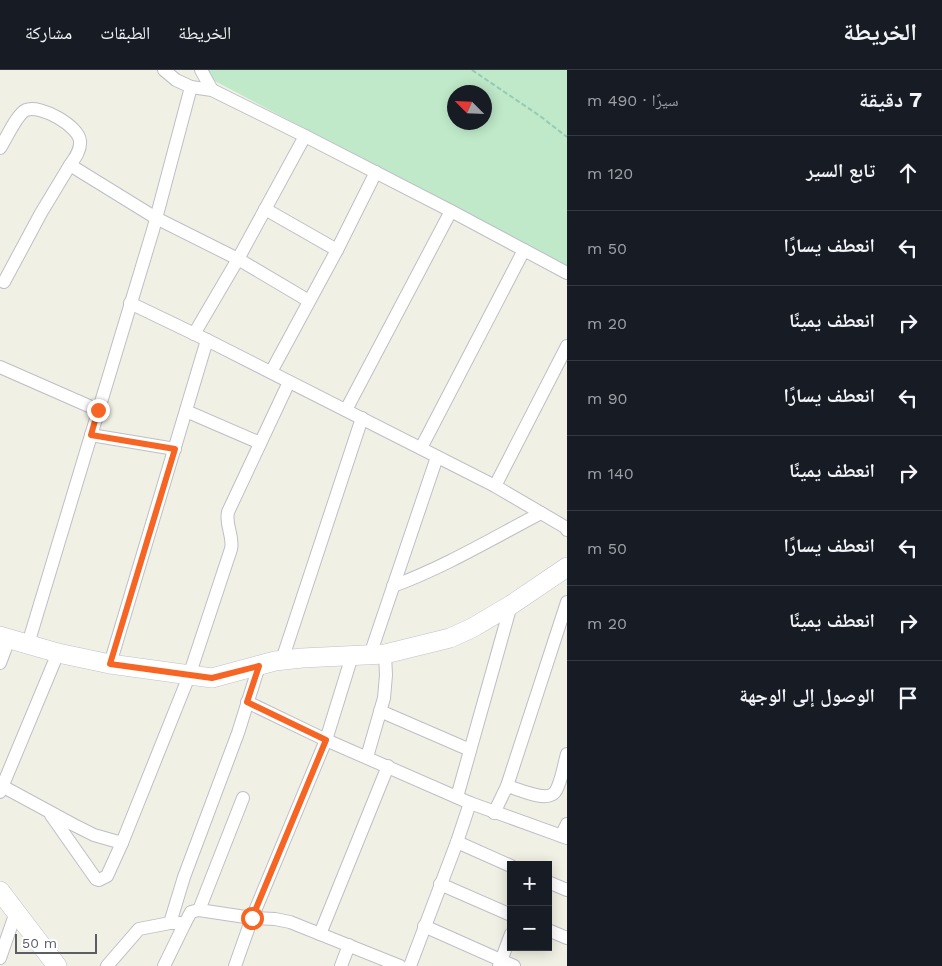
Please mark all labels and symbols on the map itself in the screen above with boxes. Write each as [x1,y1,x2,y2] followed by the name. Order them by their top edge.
[447,85,492,130] north arrow
[87,399,110,422] route end
[241,907,264,930] route start
[15,931,98,954] scale bar

